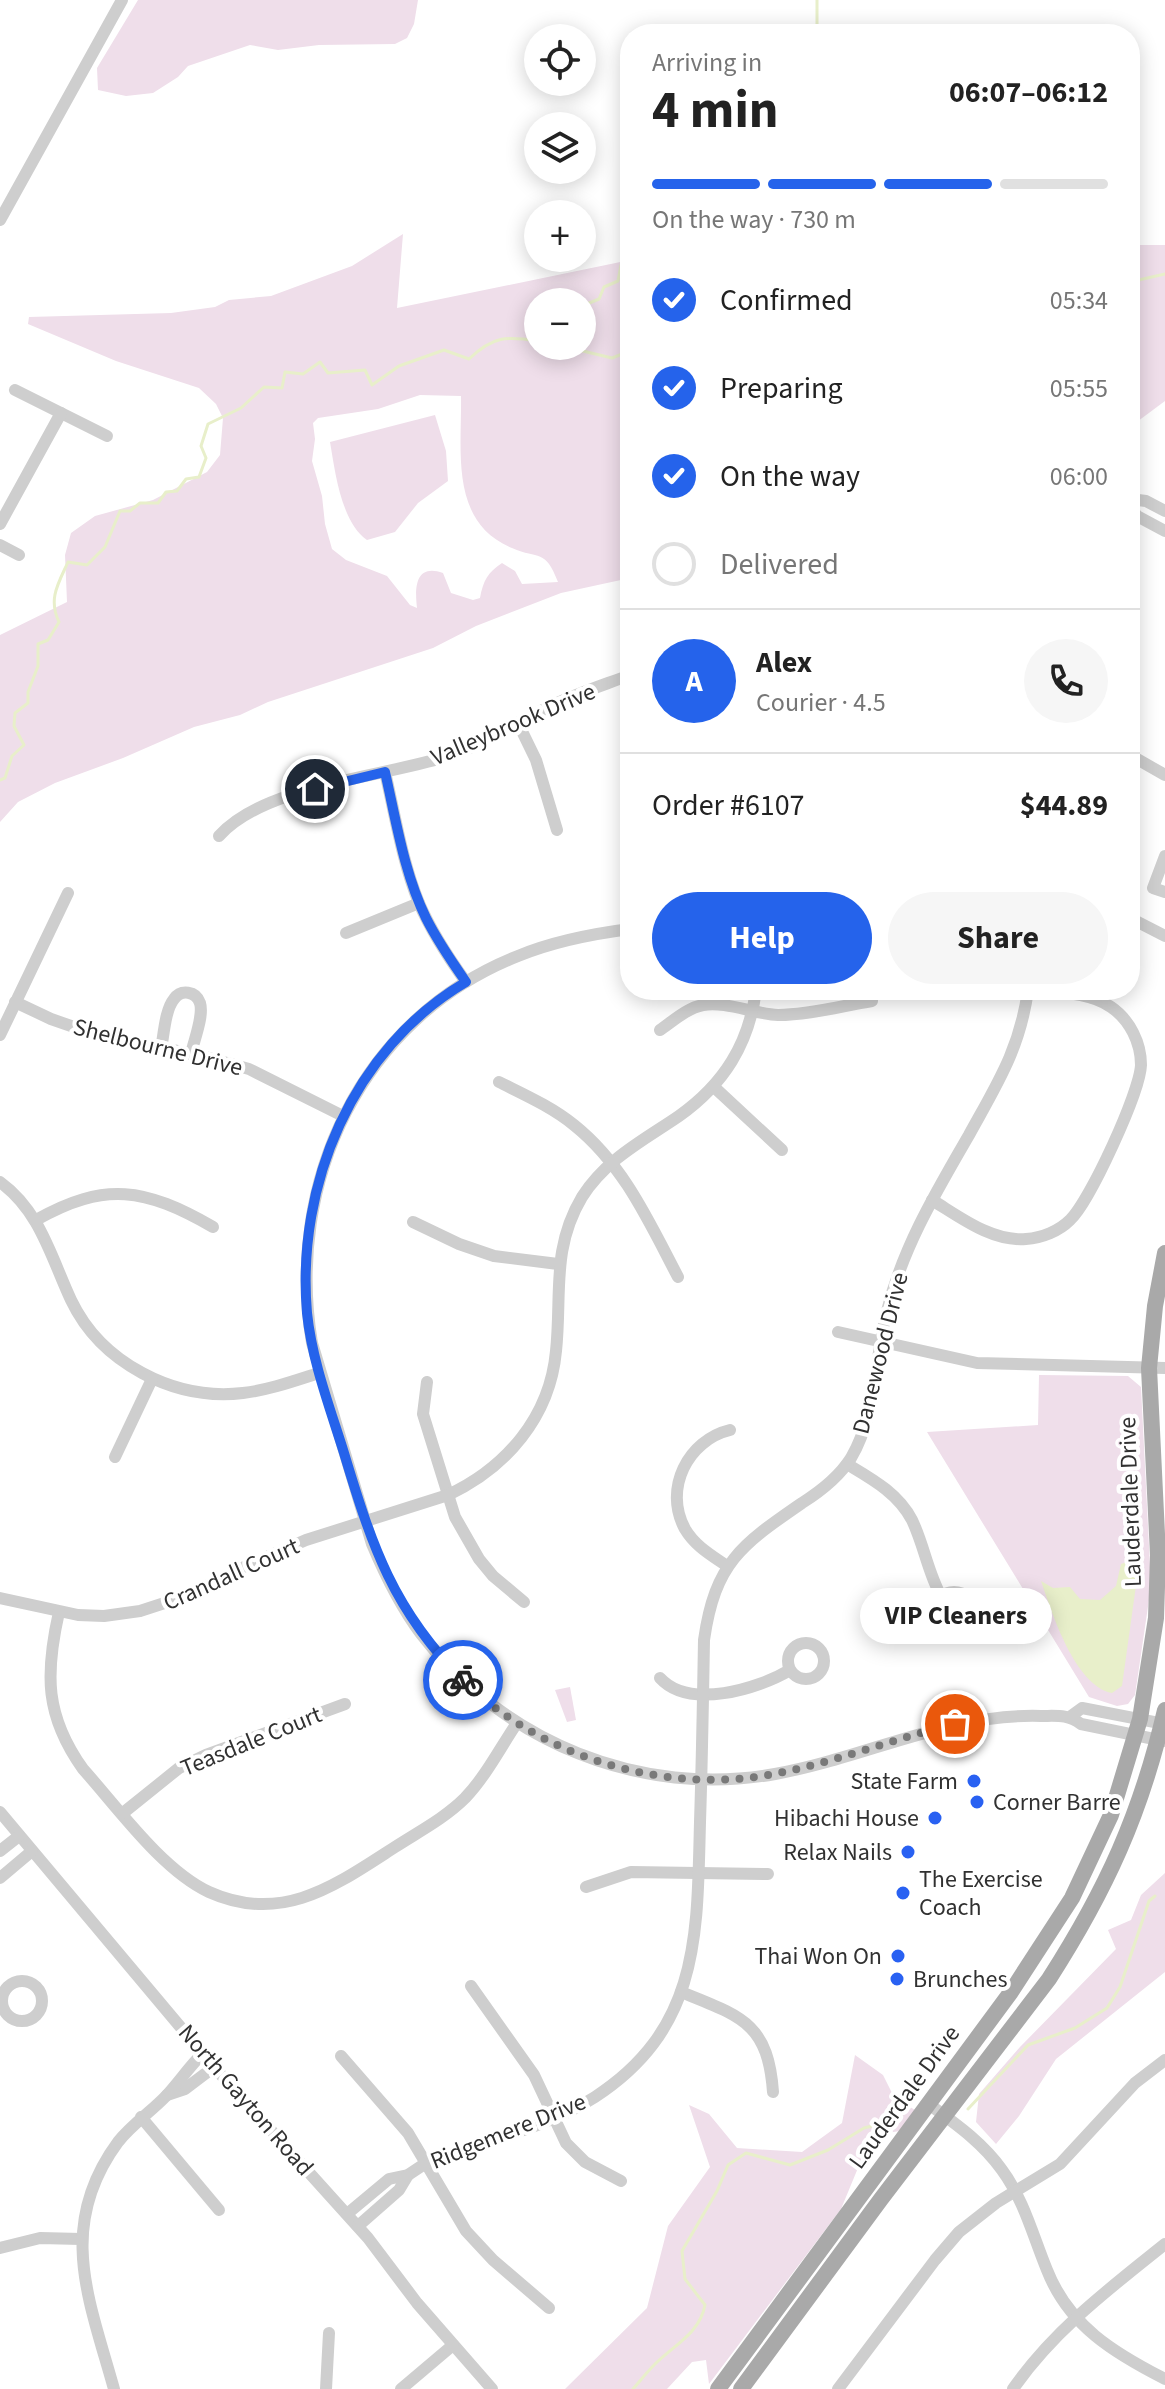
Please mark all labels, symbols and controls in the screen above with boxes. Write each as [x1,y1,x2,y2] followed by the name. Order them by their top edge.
[524,24,596,360] map controls
[524,24,596,96] button: locate
[652,44,762,81] text: Arriving in
[949,71,1108,114] text: 06:07–06:12
[652,74,779,148] text: 4 min
[524,112,596,184] button: layers
[524,200,596,272] button: +
[652,201,856,238] text: On the way · 730 m
[652,278,696,322] icon: check
[720,279,853,322] text: Confirmed
[1050,282,1108,319] text: 05:34
[524,288,596,360] button: −
[652,366,696,410] icon: check
[720,367,843,410] text: Preparing
[1050,370,1108,407] text: 05:55
[652,454,696,498] icon: check
[720,455,860,498] text: On the way
[1050,458,1108,495] text: 06:00
[720,543,839,586] text: Delivered
[1024,639,1108,723] button: phone
[756,641,812,684] text: Alex
[685,660,703,703] text: A
[426,674,601,775] street label: Valleybrook Drive
[756,684,886,721] text: Courier · 4.5
[281,755,349,823] pin
[293,767,337,811] icon: home
[652,784,805,827] text: Order #6107
[1020,784,1108,827] text: $44.89
[652,892,872,984] button: Help
[888,892,1108,984] button: Share
[70,1010,246,1085] street label: Shelbourne Drive
[844,1269,917,1438] street label: Danewood Drive
[1110,1416,1151,1588] street label: Lauderdale Drive
[158,1529,305,1620] street label: Crandall Court
[859,1588,1051,1644] callout: VIP Cleaners
[885,1597,1027,1634] text: VIP Cleaners
[423,1640,503,1720] courier
[441,1658,485,1702] icon: bike
[921,1690,989,1758] pin
[175,1697,327,1786] street label: Teasdale Court
[933,1702,977,1746] icon: bag
[851,1764,958,1799] place label: State Farm
[965,1772,983,1790] marker: State Farm
[993,1785,1121,1820] place label: Corner Barre
[968,1793,986,1811] marker: Corner Barre
[774,1801,919,1836] place label: Hibachi House
[926,1809,944,1827] marker: Hibachi House
[783,1835,892,1870] place label: Relax Nails
[899,1843,917,1861] marker: Relax Nails
[919,1862,1043,1925] place label: The Exercise Coach
[894,1884,912,1902] marker: The Exercise Coach
[754,1939,882,1974] place label: Thai Won On
[889,1947,907,1965] marker: Thai Won On
[913,1962,1008,1997] place label: Brunches
[888,1970,906,1988] marker: Brunches
[170,2017,322,2184] street label: North Gayton Road
[840,2018,969,2177] street label: Lauderdale Drive
[425,2084,591,2179] street label: Ridgemere Drive

